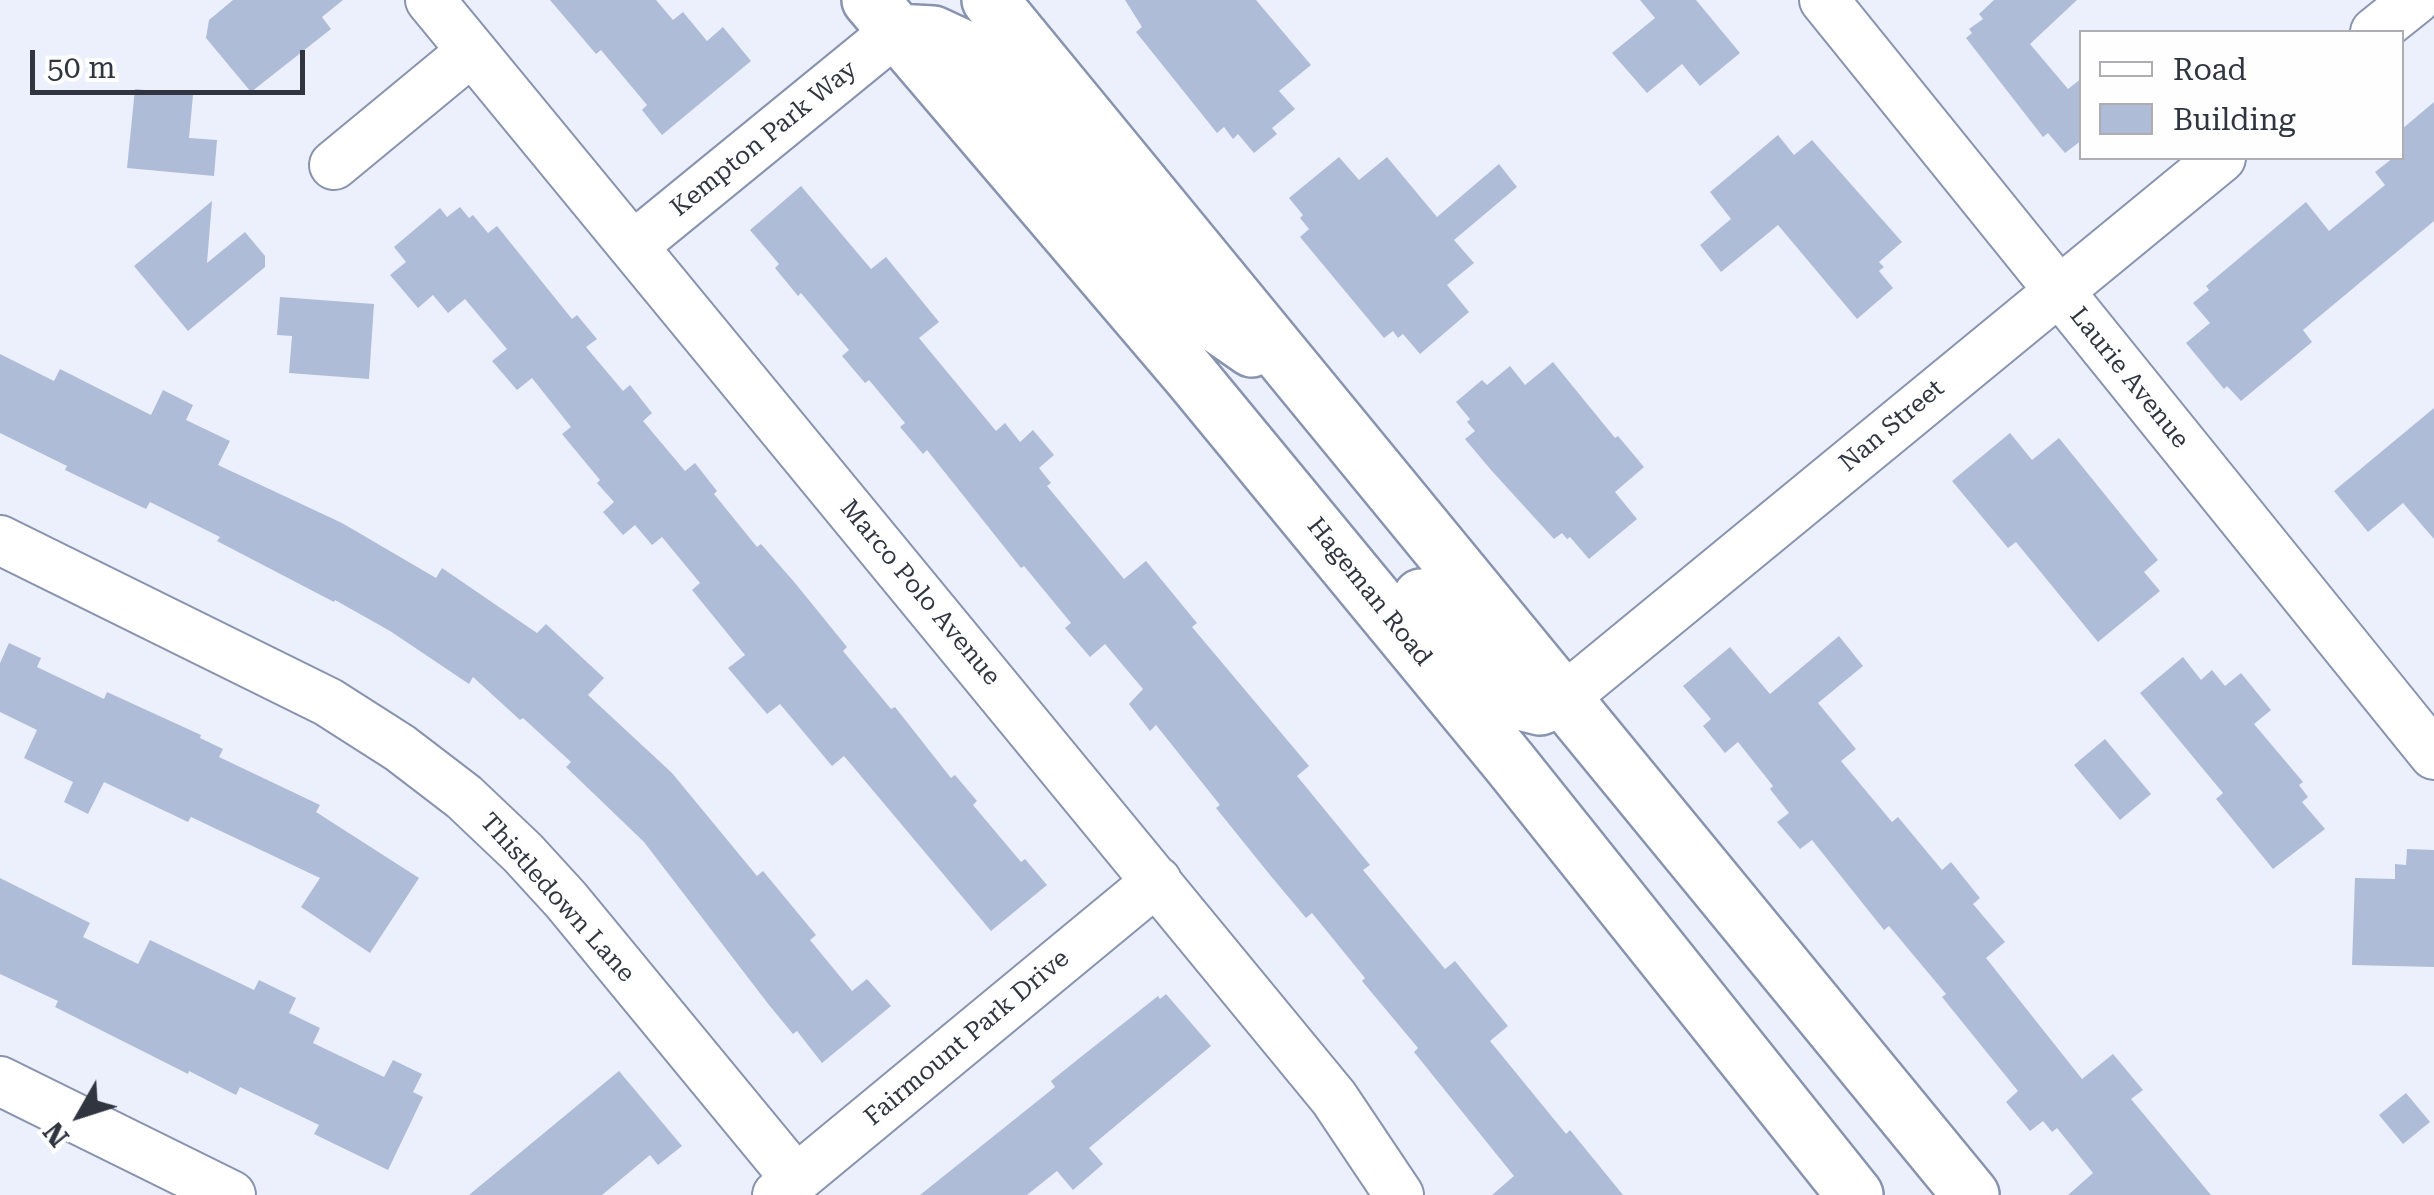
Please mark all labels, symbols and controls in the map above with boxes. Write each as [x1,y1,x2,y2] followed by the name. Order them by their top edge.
[35,30,310,92] scale bar
[2079,30,2404,160] legend
[47,50,116,85] text: 50 m
[2173,52,2247,87] text: Road
[665,55,863,223] street label: Kempton Park Way
[2173,102,2296,137] text: Building
[2063,301,2195,455] street label: Laurie Avenue
[1834,374,1950,478] street label: Nan Street
[834,494,1006,692] street label: Marco Polo Avenue
[1300,512,1438,672] street label: Hageman Road
[473,807,641,989] street label: Thistledown Lane
[859,944,1075,1132] street label: Fairmount Park Drive
[30,1065,130,1165] north arrow
[37,1115,76,1153] text: N

